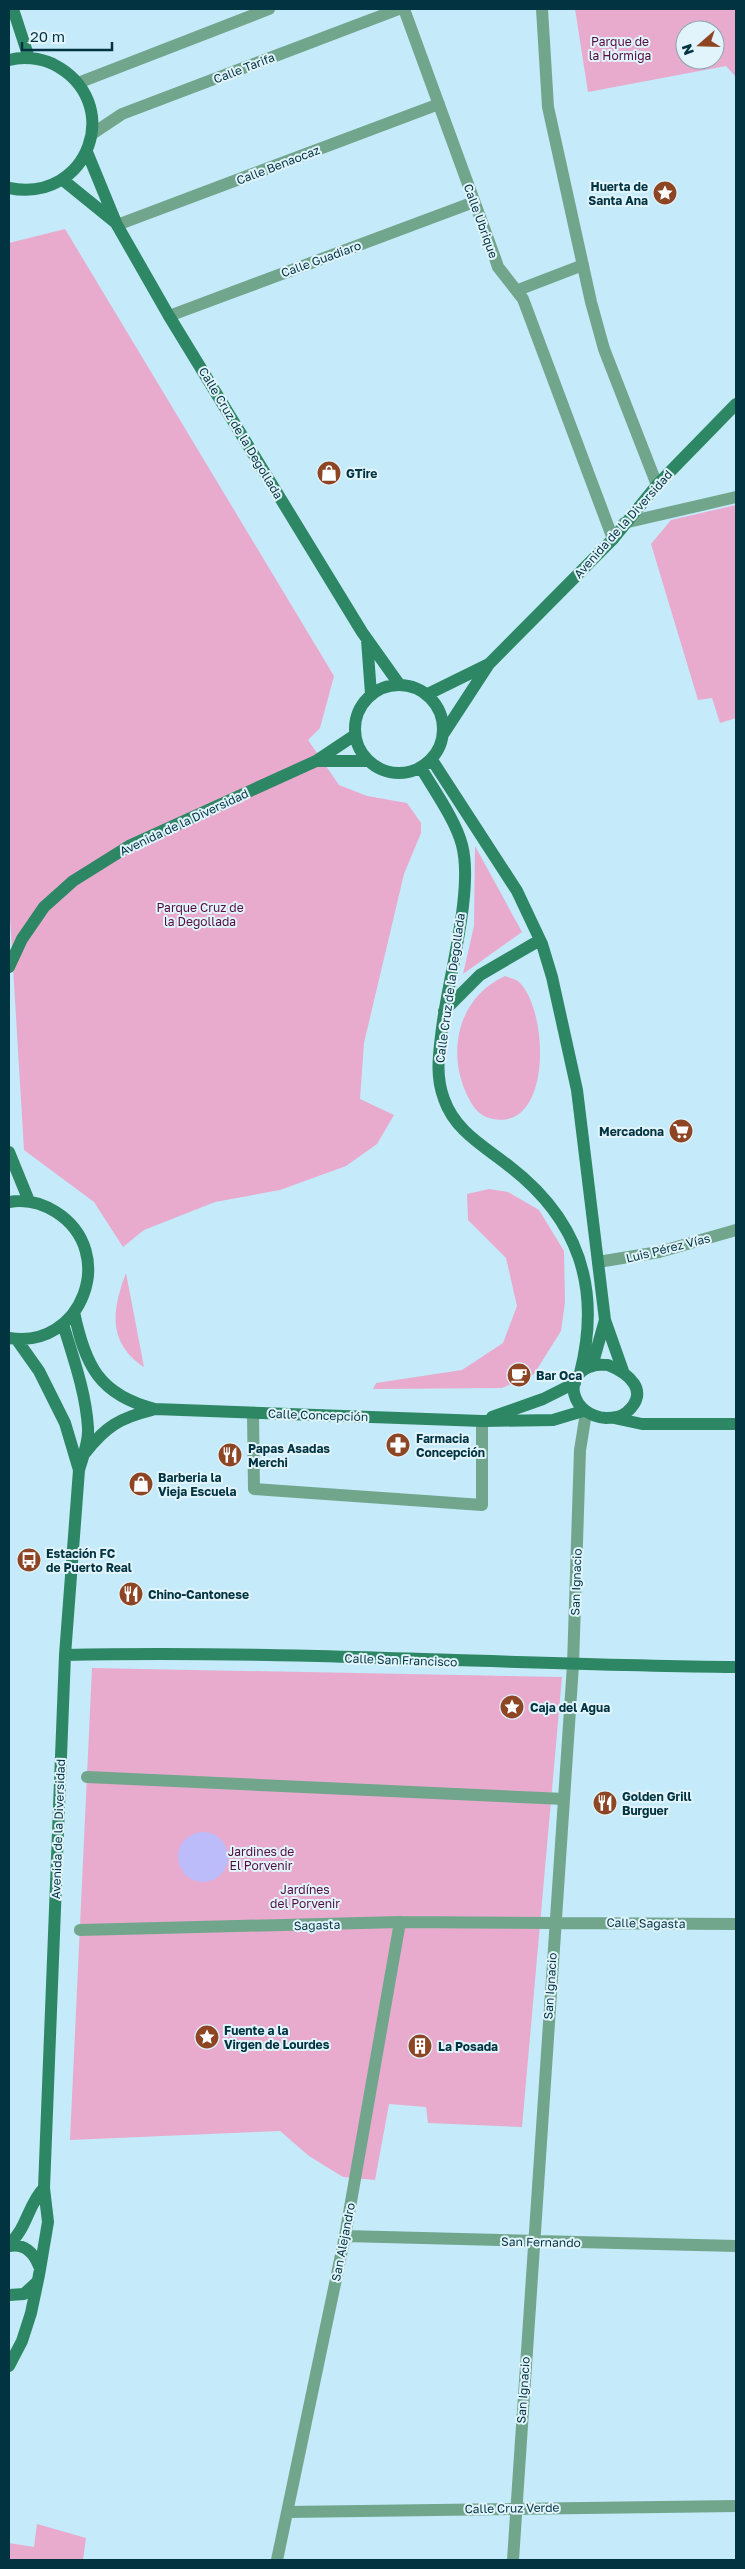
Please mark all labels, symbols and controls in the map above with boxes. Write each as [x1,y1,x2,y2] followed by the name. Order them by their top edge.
[22,20,112,52] scale bar
[675,20,725,70] north arrow
[30,27,65,45] text: 20 m
[589,34,651,63] park label: Parque de la Hormiga
[678,42,697,58] text: N
[211,49,277,87] street label: Calle Tarifa
[234,142,322,188] street label: Calle Benaocaz
[588,179,648,208] place label: Huerta de Santa Ana
[652,180,678,206] place icon: Huerta de Santa Ana
[461,182,501,260] street label: Calle Ubrique
[279,238,363,280] street label: Calle Guadiaro
[196,364,286,502] street label: Calle Cruz de la Degollada
[316,460,342,486] shop icon: GTire
[346,466,377,481] place label: GTire
[570,467,676,581] street label: Avenida de la Diversidad
[117,786,251,858] street label: Avenida de la Diversidad
[156,900,244,929] park label: Parque Cruz de la Degollada
[432,912,468,1064] street label: Calle Cruz de la Degollada
[668,1118,694,1144] supermarket icon: Mercadona
[599,1124,664,1139] place label: Mercadona
[624,1230,712,1266] street label: Luis Pérez Vías
[506,1362,532,1388] cafe icon: Bar Oca
[536,1368,582,1383] place label: Bar Oca
[268,1406,368,1424] street label: Calle Concepción
[416,1431,485,1460] place label: Farmacia Concepción
[385,1432,411,1458] pharmacy icon: Farmacia Concepción
[248,1441,330,1470] place label: Papas Asadas Merchi
[217,1442,243,1468] restaurant icon: Papas Asadas Merchi
[158,1470,236,1499] place label: Barberia la Vieja Escuela
[128,1471,154,1497] shop icon: Barberia la Vieja Escuela
[46,1546,132,1575] place label: Estación FC de Puerto Real
[16,1547,42,1573] bus stop icon: Estación FC de Puerto Real
[567,1548,585,1616] street label: San Ignacio
[118,1581,144,1607] restaurant icon: Chino-Cantonese
[148,1587,249,1602] place label: Chino-Cantonese
[344,1651,458,1669] street label: Calle San Francisco
[499,1694,525,1720] place icon: Caja del Agua
[530,1700,610,1715] place label: Caja del Agua
[48,1759,68,1899] street label: Avenida de la Diversidad
[622,1789,692,1818] place label: Golden Grill Burguer
[592,1790,618,1816] restaurant icon: Golden Grill Burguer
[228,1844,294,1873] park label: Jardines de El Porvenir
[270,1882,340,1911] park label: Jardínes del Porvenir
[606,1915,686,1931] street label: Calle Sagasta
[293,1917,341,1933] street label: Sagasta
[540,1952,560,2020] street label: San Ignacio
[224,2023,330,2052] place label: Fuente a la Virgen de Lourdes
[194,2024,220,2050] place icon: Fuente a la Virgen de Lourdes
[407,2033,433,2059] building icon: La Posada
[438,2039,498,2054] place label: La Posada
[328,2201,358,2283] street label: San Alejandro
[501,2234,581,2250] street label: San Fernando
[513,2356,533,2424] street label: San Ignacio
[464,2500,560,2516] street label: Calle Cruz Verde

